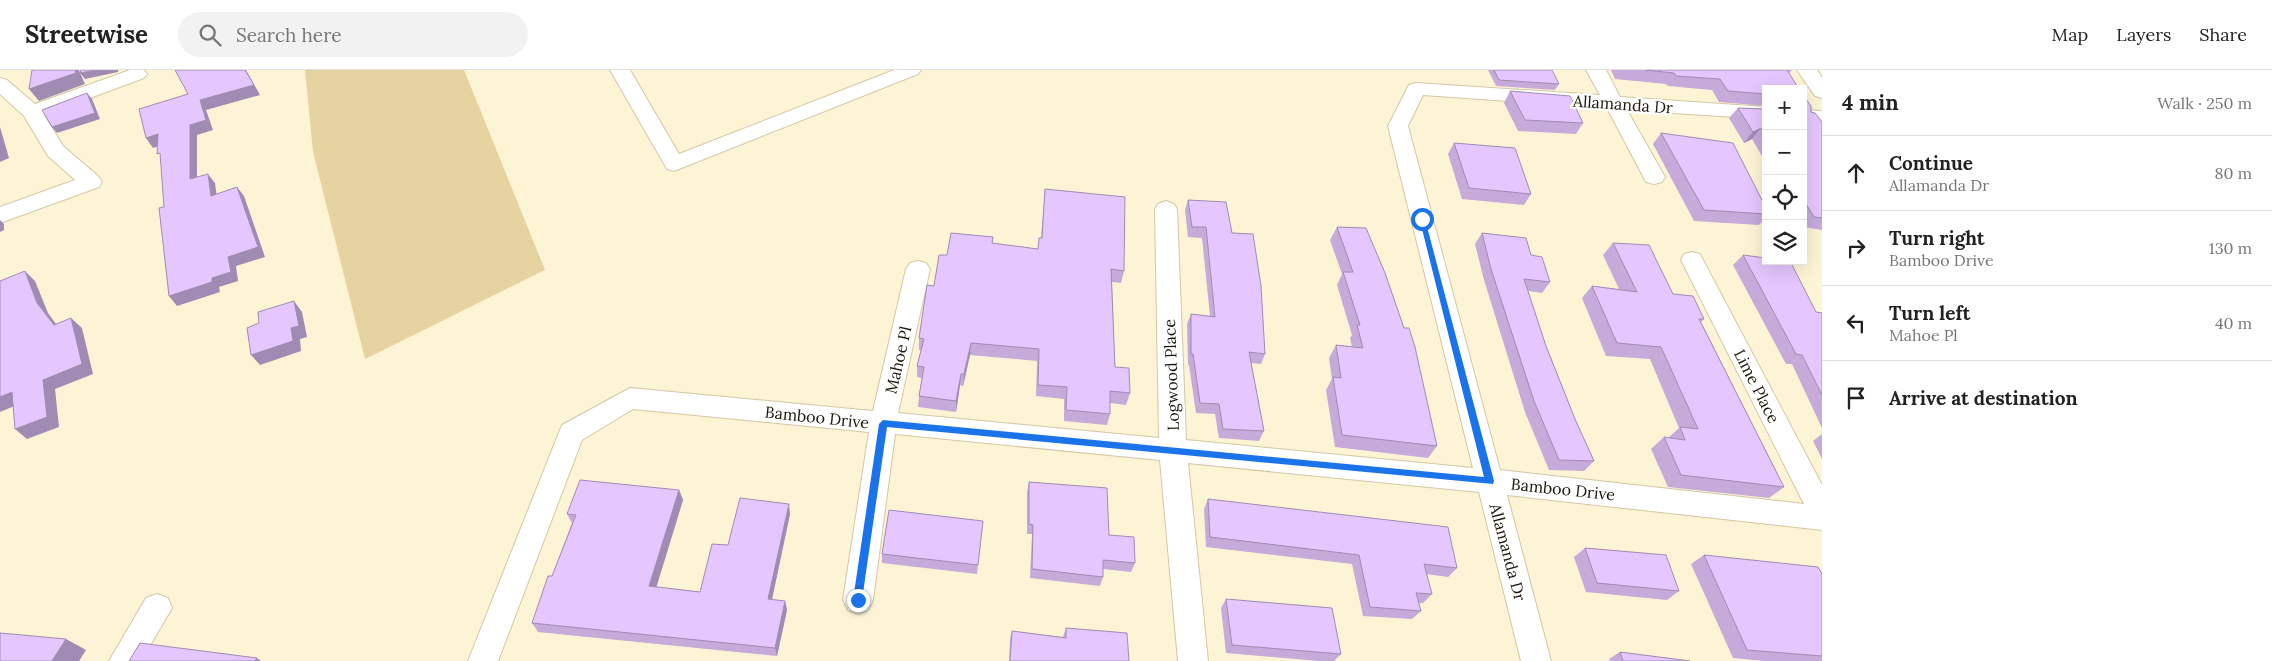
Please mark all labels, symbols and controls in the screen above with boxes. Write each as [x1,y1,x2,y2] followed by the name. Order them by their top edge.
[178,12,528,57] search box
[25,19,148,50] text: Streetwise
[196,21,224,49] icon: search
[236,23,342,47] text: Search here
[2052,23,2088,46] text: Map
[2116,23,2171,46] text: Layers
[2199,23,2247,46] text: Share
[1762,85,1807,265] map controls
[1762,85,1807,130] button: +
[1842,89,1899,116] text: 4 min
[1571,90,1674,117] street label: Allamanda Dr
[2157,93,2252,113] text: Walk · 250 m
[1762,130,1807,175] button: −
[1889,151,1973,175] text: Continue
[1842,159,1870,187] icon: ahead
[2215,163,2252,183] text: 80 m
[1762,175,1807,220] button: locate
[1889,175,1989,195] text: Allamanda Dr
[1411,208,1434,231] route start
[1762,220,1807,265] button: layers
[1889,226,1985,250] text: Turn right
[1842,234,1870,262] icon: right
[2209,238,2252,258] text: 130 m
[1889,250,1994,270] text: Bamboo Drive
[1889,301,1970,325] text: Turn left
[1842,309,1870,337] icon: left
[2215,313,2252,333] text: 40 m
[1159,318,1183,431] street label: Logwood Place
[881,324,915,396] street label: Mahoe Pl
[1889,325,1958,345] text: Mahoe Pl
[1730,346,1784,427] street label: Lime Place
[1842,384,1870,412] icon: arrive
[1889,386,2078,410] text: Arrive at destination
[764,402,870,432] street label: Bamboo Drive
[1510,474,1616,504] street label: Bamboo Drive
[1485,500,1531,603] street label: Allamanda Dr
[847,589,870,612] route end

